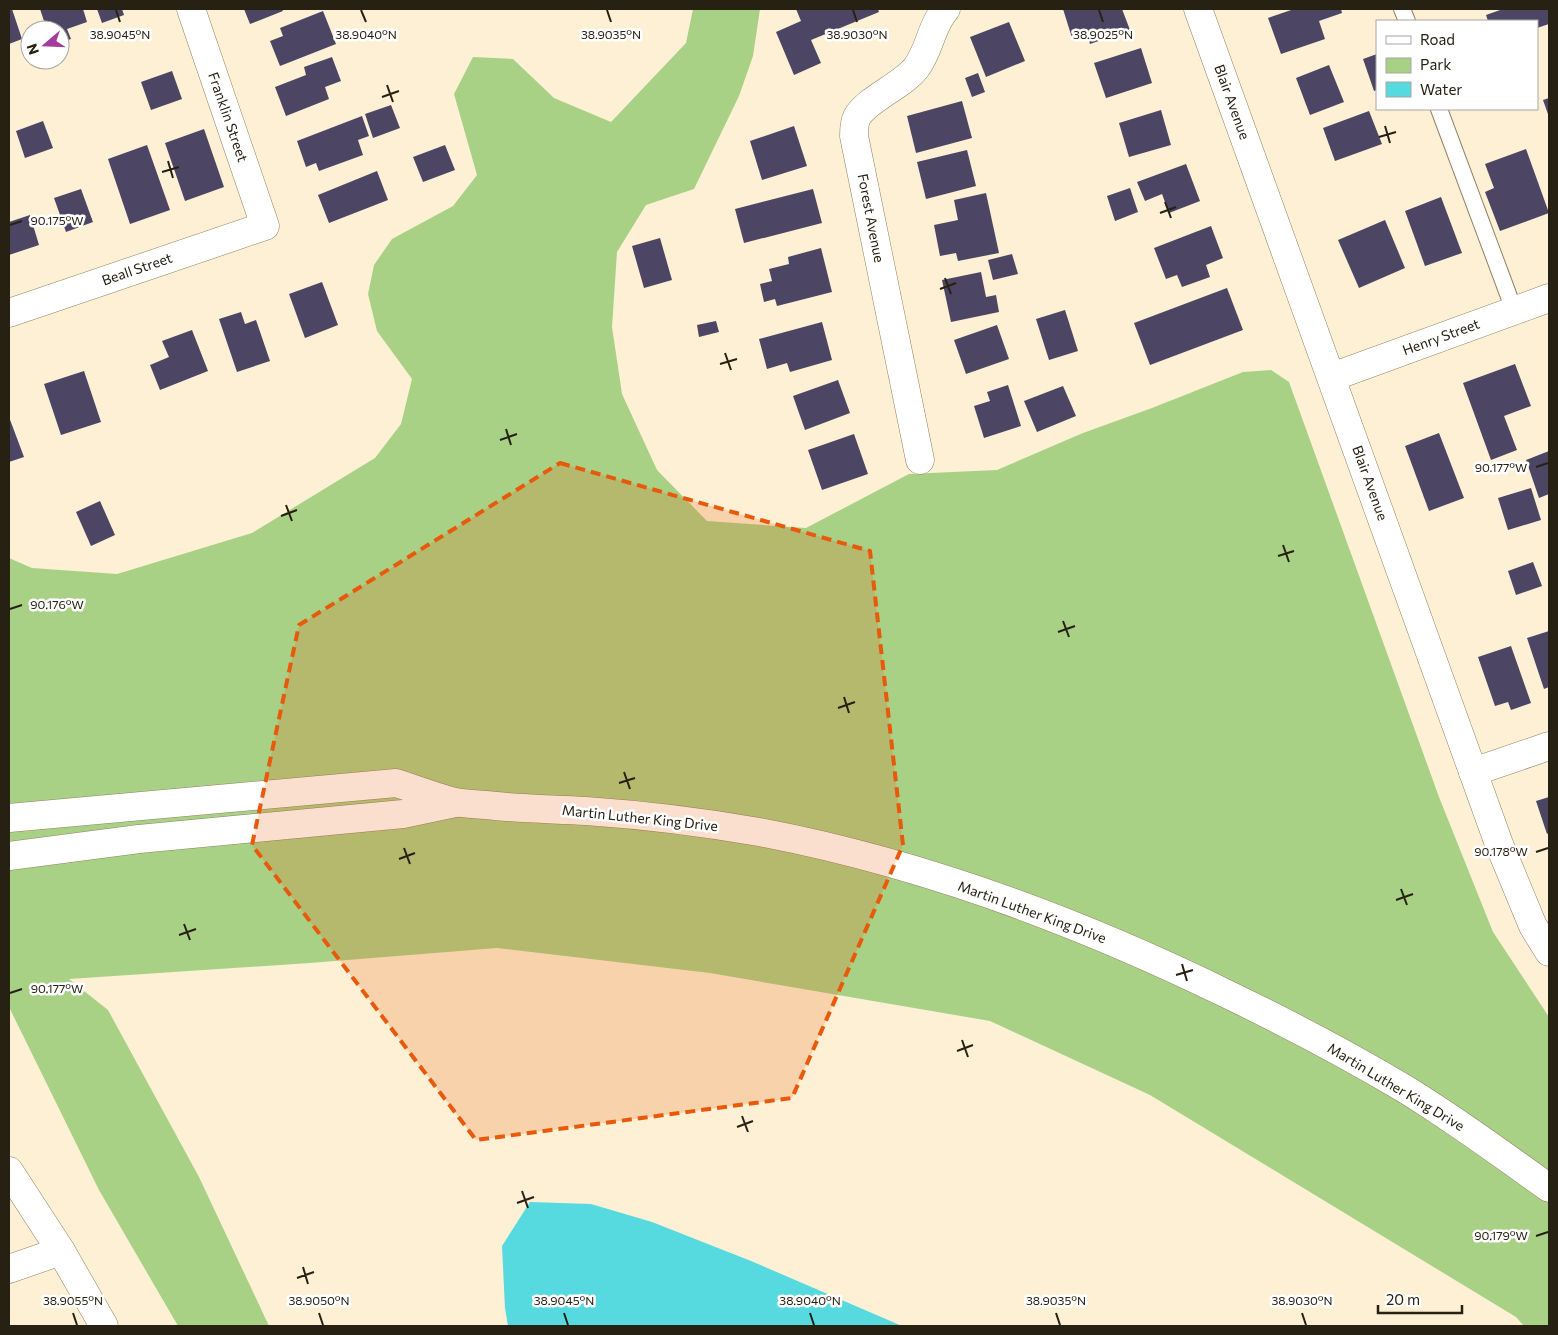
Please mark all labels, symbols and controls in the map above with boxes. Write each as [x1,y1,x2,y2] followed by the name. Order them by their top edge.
[20,20,70,70] north arrow
[1376,20,1538,110] legend
[90,27,150,41] text: 38.9045°N
[335,27,397,41] text: 38.9040°N
[581,27,641,41] text: 38.9035°N
[827,27,887,41] text: 38.9030°N
[1073,27,1133,41] text: 38.9025°N
[1420,30,1455,48] text: Road
[22,42,42,57] text: N
[1420,55,1451,73] text: Park
[1211,62,1254,142] street label: Blair Avenue
[205,70,252,164] street label: Franklin Street
[1420,80,1462,98] text: Water
[855,172,888,264] street label: Forest Avenue
[30,213,84,227] text: 90.175°W
[100,249,174,288] street label: Beall Street
[1400,315,1482,358] street label: Henry Street
[1349,443,1392,523] street label: Blair Avenue
[1475,460,1527,474] text: 90.177°W
[30,597,84,611] text: 90.176°W
[561,801,719,834] street label: Martin Luther King Drive
[1474,844,1528,858] text: 90.178°W
[956,877,1109,946] street label: Martin Luther King Drive
[31,981,83,995] text: 90.177°W
[1325,1039,1468,1134] street label: Martin Luther King Drive
[1474,1228,1528,1242] text: 90.179°W
[1378,1282,1462,1314] scale bar
[1386,1290,1420,1308] text: 20 m
[43,1293,103,1307] text: 38.9055°N
[288,1293,350,1307] text: 38.9050°N
[534,1293,594,1307] text: 38.9045°N
[779,1293,841,1307] text: 38.9040°N
[1026,1293,1086,1307] text: 38.9035°N
[1272,1293,1332,1307] text: 38.9030°N

